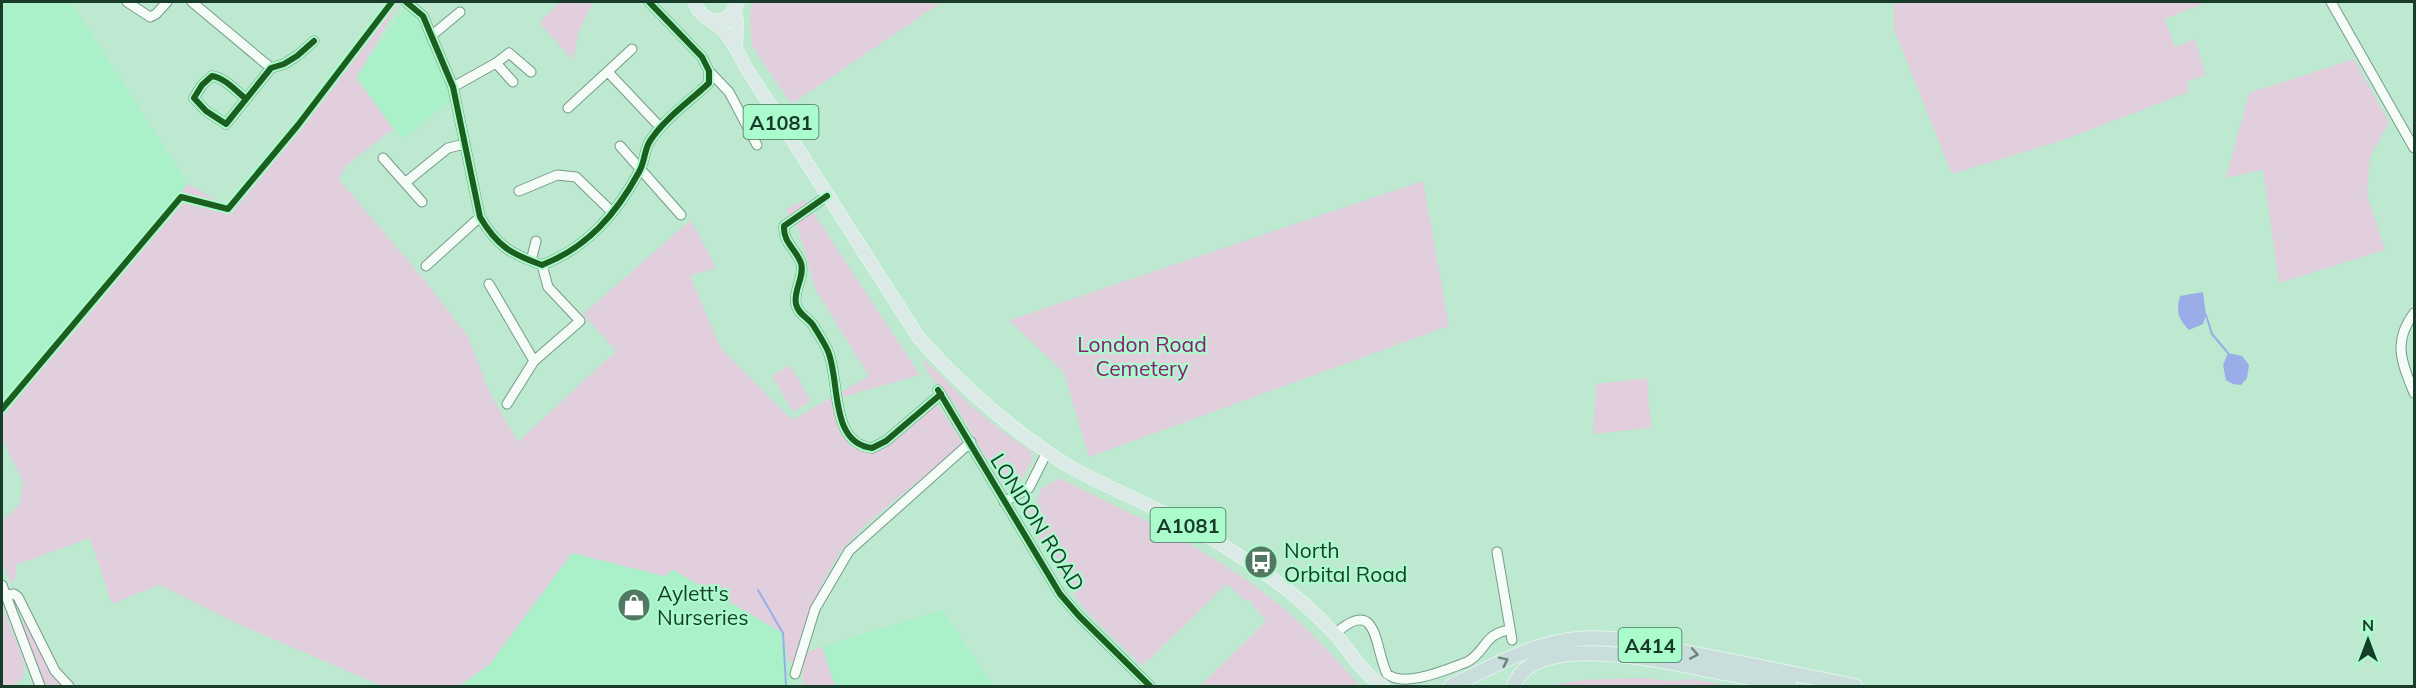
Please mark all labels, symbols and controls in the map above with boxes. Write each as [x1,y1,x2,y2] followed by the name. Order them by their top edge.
[744,105,818,139] road number: A1081
[1077,331,1207,381] park label: London Road Cemetery
[985,448,1091,596] street label: LONDON ROAD
[1150,508,1226,542] road number: A1081
[1284,537,1407,587] place label: North Orbital Road
[1243,544,1279,580] bus stop icon: North Orbital Road
[657,580,749,630] place label: Aylett's Nurseries
[616,587,652,623] shop icon: Aylett's Nurseries
[2338,610,2398,670] north arrow
[2362,615,2374,635] text: N
[1618,628,1682,662] road number: A414
[1689,647,1699,660] one-way arrow
[1498,657,1509,669] one-way arrow

